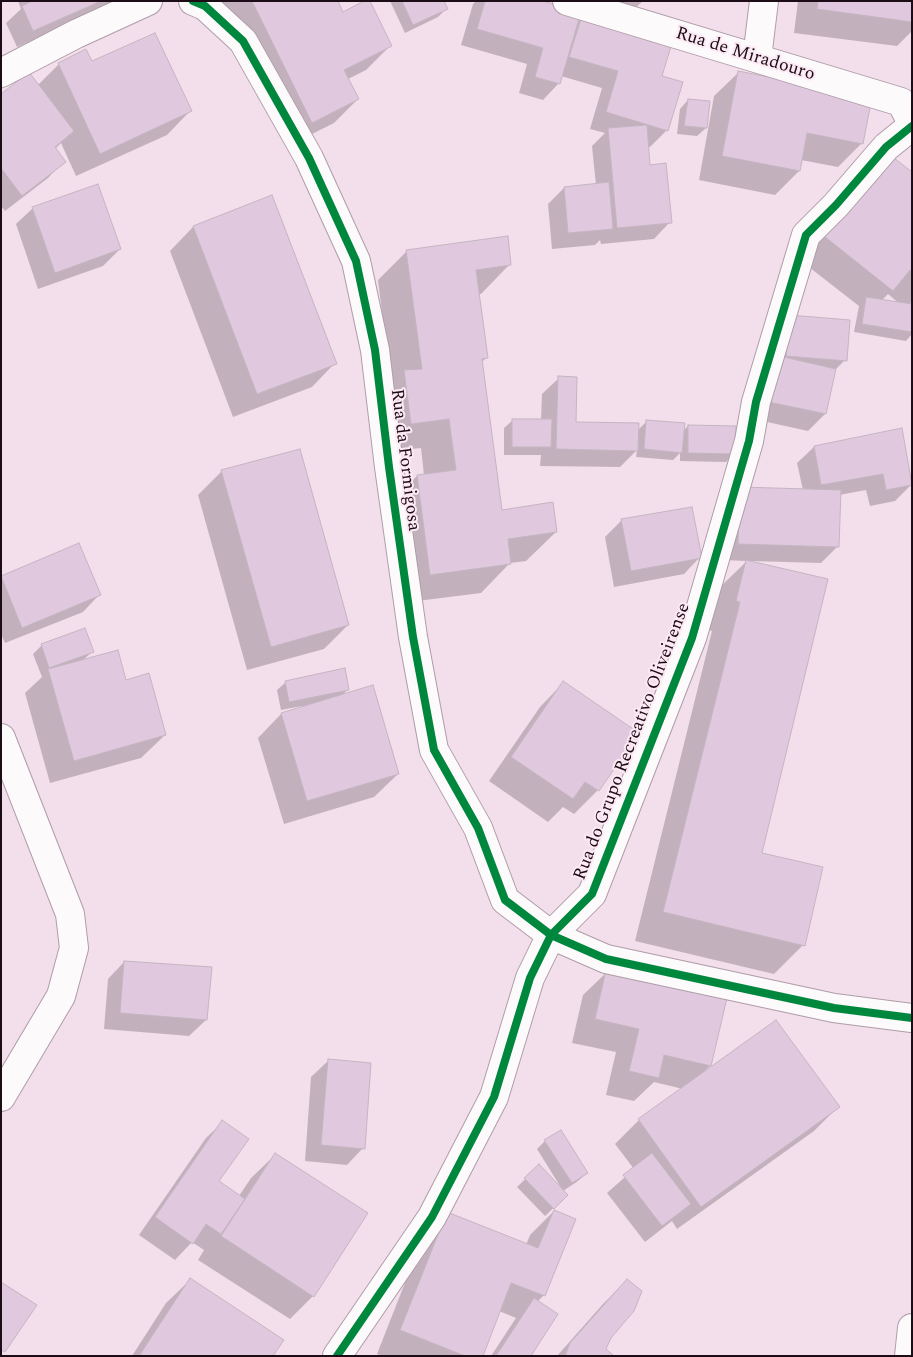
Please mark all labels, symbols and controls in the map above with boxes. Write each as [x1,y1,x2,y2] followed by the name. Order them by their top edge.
[673,24,817,86] street label: Rua de Miradouro
[385,388,423,532] street label: Rua da Formigosa
[570,600,696,884] street label: Rua do Grupo Recreativo Oliveirense

